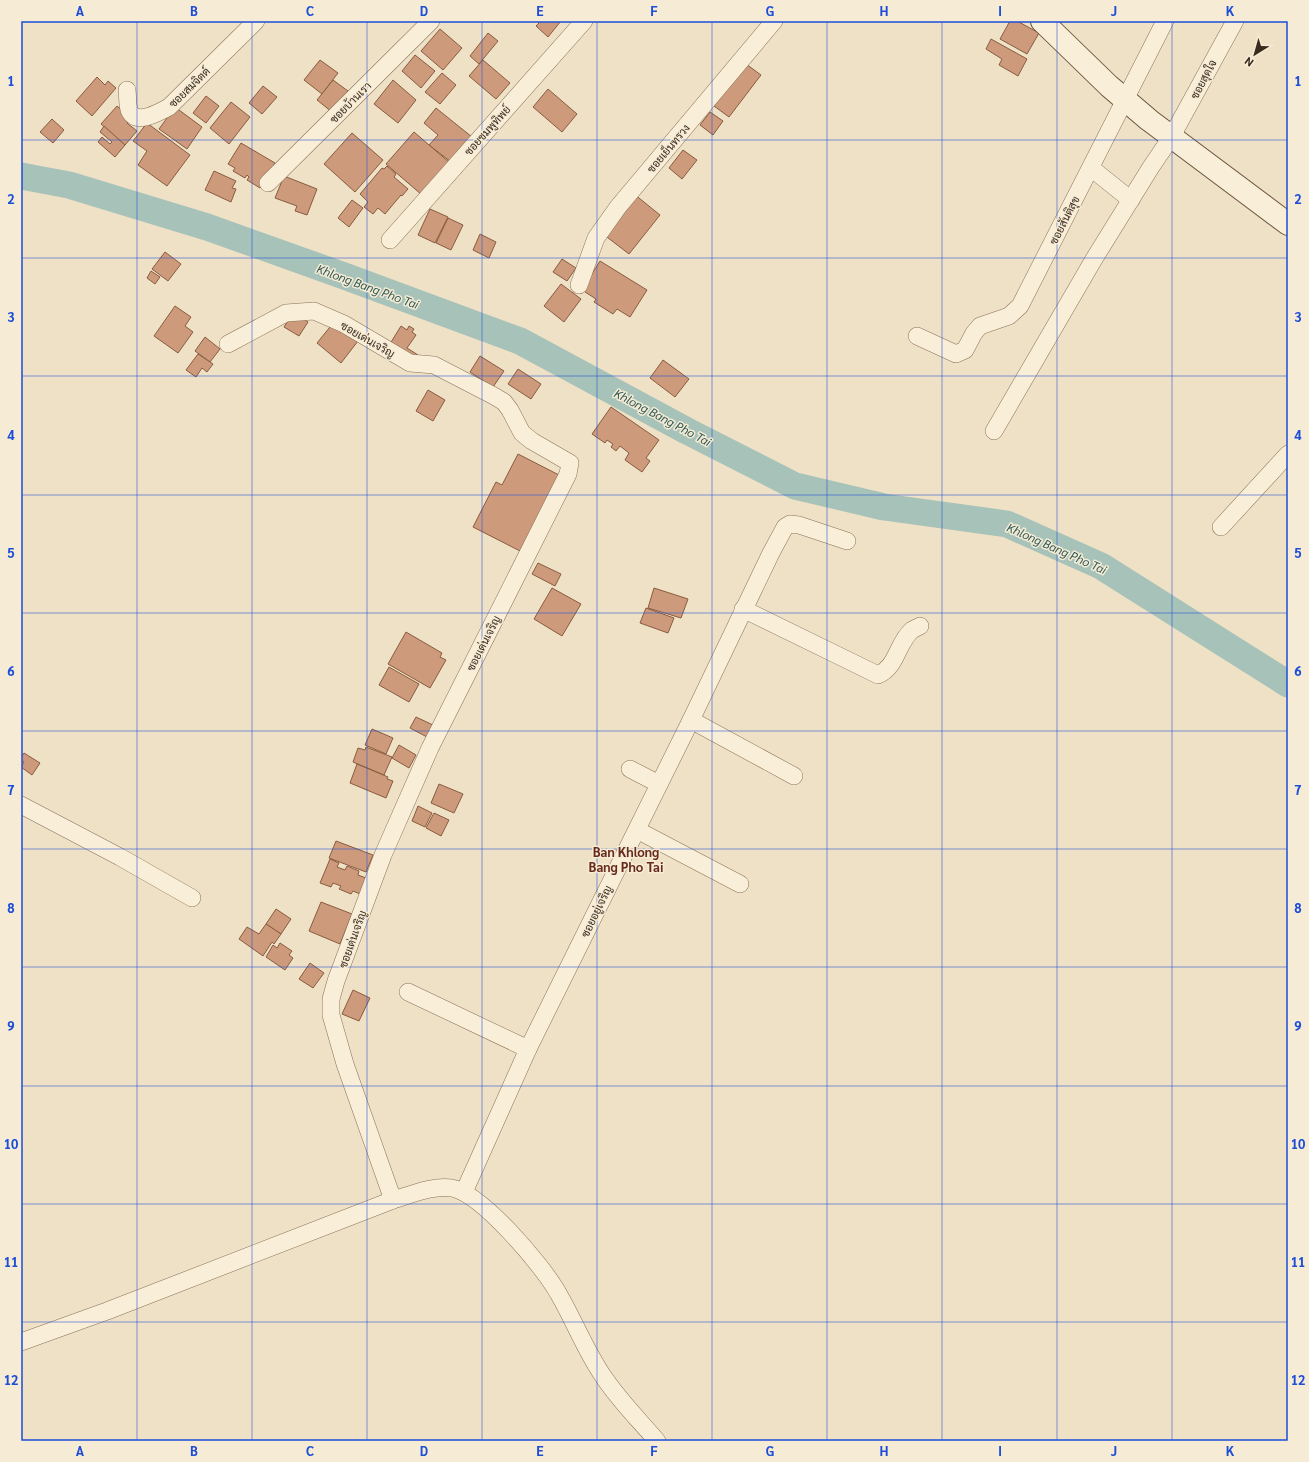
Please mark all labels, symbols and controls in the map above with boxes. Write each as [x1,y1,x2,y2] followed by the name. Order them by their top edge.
[76,2,85,19] text: A
[190,2,198,19] text: B
[306,2,314,19] text: C
[420,2,428,19] text: D
[536,2,544,19] text: E
[650,2,658,19] text: F
[766,2,774,19] text: G
[880,2,889,19] text: H
[998,2,1002,19] text: I
[1111,2,1117,19] text: J
[1226,2,1235,19] text: K
[1235,34,1275,74] north arrow
[1241,54,1256,71] text: N
[1186,57,1221,102] street label: ซอยสุดใจ
[165,63,213,111] street label: ซอยสมจิตต์
[7,72,15,89] text: 1
[1294,72,1302,89] text: 1
[326,78,374,126] street label: ซอยบ้านเรา
[461,102,514,159] street label: ซอยชมพูทิพย์
[642,120,693,176] street label: ซอยเย็นทรวง
[7,190,15,207] text: 2
[1294,190,1302,207] text: 2
[1045,193,1084,248] street label: ซอยสันติสุข
[315,260,422,312] water label: Khlong Bang Pho Tai
[7,308,15,325] text: 3
[1294,308,1302,325] text: 3
[338,317,398,361] street label: ซอยเด่นเจริญ
[612,385,715,450] water label: Khlong Bang Pho Tai
[7,426,15,443] text: 4
[1294,426,1302,443] text: 4
[1005,519,1110,578] water label: Khlong Bang Pho Tai
[7,544,15,561] text: 5
[1294,544,1302,561] text: 5
[463,613,503,673] street label: ซอยเด่นเจริญ
[7,662,15,679] text: 6
[1294,662,1302,679] text: 6
[7,781,15,798] text: 7
[1294,781,1302,798] text: 7
[589,843,663,875] district label: Ban Khlong Bang Pho Tai
[577,882,616,940] street label: ซอยอยู่เจริญ
[7,899,15,916] text: 8
[1294,899,1302,916] text: 8
[335,908,369,970] street label: ซอยเด่นเจริญ
[7,1017,15,1034] text: 9
[1294,1017,1302,1034] text: 9
[4,1135,18,1152] text: 10
[1291,1135,1305,1152] text: 10
[4,1253,18,1270] text: 11
[1291,1253,1305,1270] text: 11
[4,1371,18,1388] text: 12
[1291,1371,1305,1388] text: 12
[76,1442,85,1459] text: A
[190,1442,198,1459] text: B
[306,1442,314,1459] text: C
[420,1442,428,1459] text: D
[536,1442,544,1459] text: E
[650,1442,658,1459] text: F
[766,1442,774,1459] text: G
[880,1442,889,1459] text: H
[998,1442,1002,1459] text: I
[1111,1442,1117,1459] text: J
[1226,1442,1235,1459] text: K

